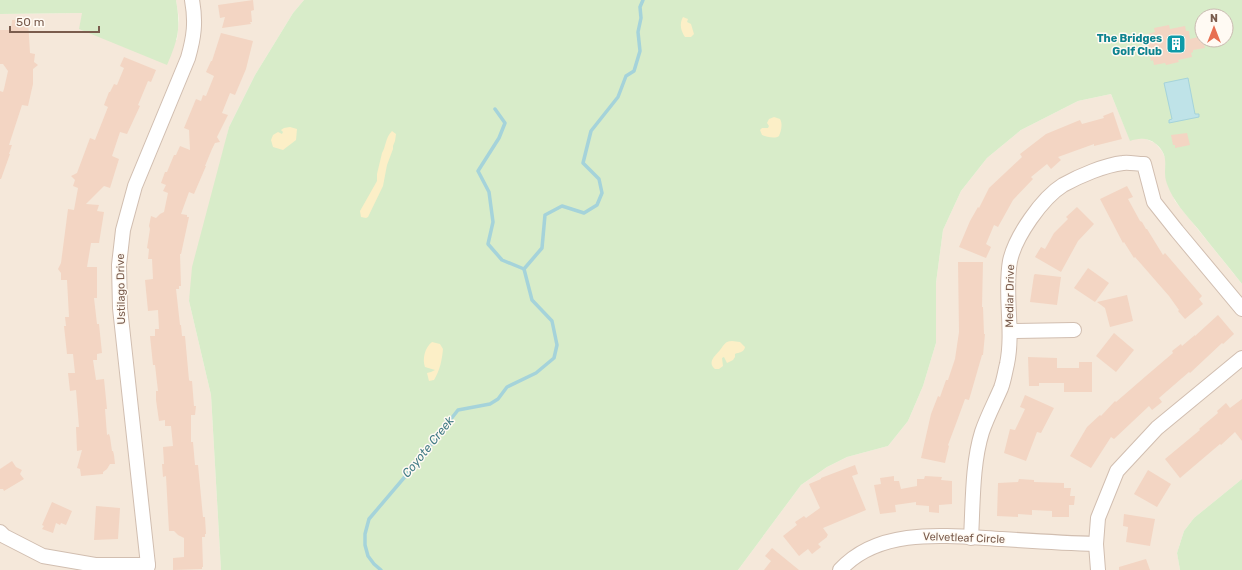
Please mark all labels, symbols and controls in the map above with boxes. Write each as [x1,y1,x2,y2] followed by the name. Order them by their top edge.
[10,8,99,34] scale bar
[1194,8,1234,48] north arrow
[1210,12,1218,25] text: N
[16,15,44,29] text: 50 m
[1097,32,1162,58] place label: The Bridges Golf Club
[1165,33,1187,55] building icon: The Bridges Golf Club
[114,253,128,325] street label: Ustilago Drive
[1003,264,1017,328] street label: Mediar Drive
[399,413,457,480] water label: Coyote Creek
[923,530,1005,546] street label: Velvetleaf Circle

